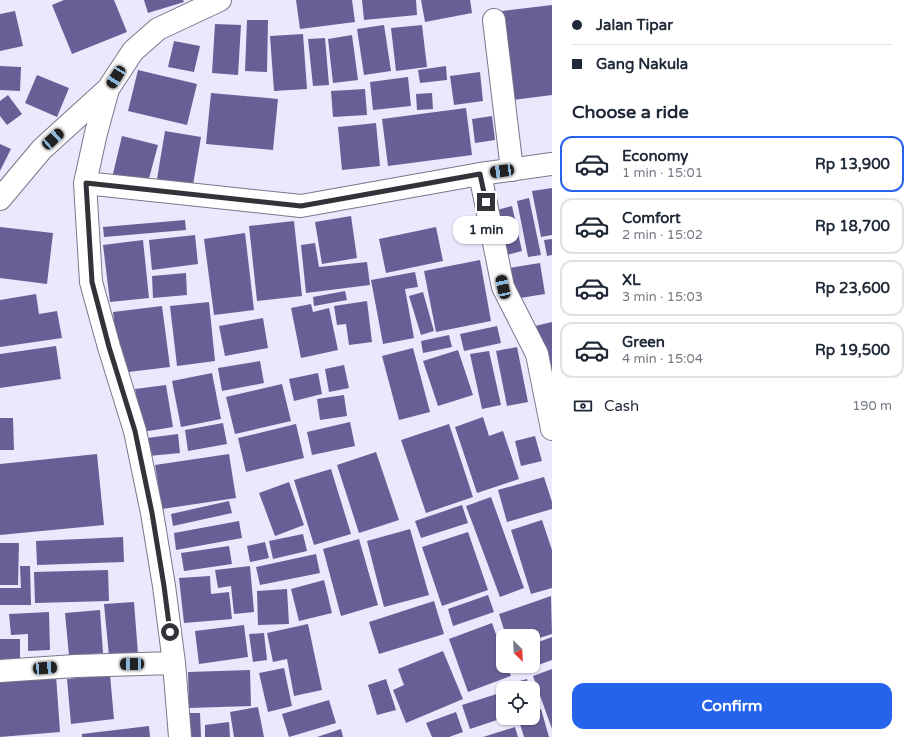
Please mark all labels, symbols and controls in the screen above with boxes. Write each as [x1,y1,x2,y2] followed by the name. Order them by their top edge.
[596,16,673,34] text: Jalan Tipar
[596,55,688,73] text: Gang Nakula
[105,64,127,90] car
[572,101,689,123] text: Choose a ride
[40,127,66,151] car
[574,146,610,182] icon: car
[622,147,688,165] text: Economy
[815,155,890,173] text: Rp 13,900
[489,163,515,179] car
[622,165,703,181] text: 1 min · 15:01
[477,193,495,211] route end
[574,208,610,244] icon: car
[622,209,681,227] text: Comfort
[453,216,519,244] callout: 1 min
[815,217,890,235] text: Rp 18,700
[469,222,503,238] text: 1 min
[622,227,703,243] text: 2 min · 15:02
[574,270,610,306] icon: car
[622,271,641,289] text: XL
[495,274,511,300] car
[815,279,890,297] text: Rp 23,600
[622,289,703,305] text: 3 min · 15:03
[574,332,610,368] icon: car
[622,333,665,351] text: Green
[815,341,890,359] text: Rp 19,500
[622,351,703,367] text: 4 min · 15:04
[572,395,594,417] icon: cash
[604,397,639,415] text: Cash
[852,398,892,414] text: 190 m
[161,623,179,641] route start
[496,629,540,673] north arrow
[496,629,540,725] map controls
[120,658,144,670] car
[33,661,57,675] car
[496,681,540,725] button: locate
[572,683,892,729] button: Confirm

